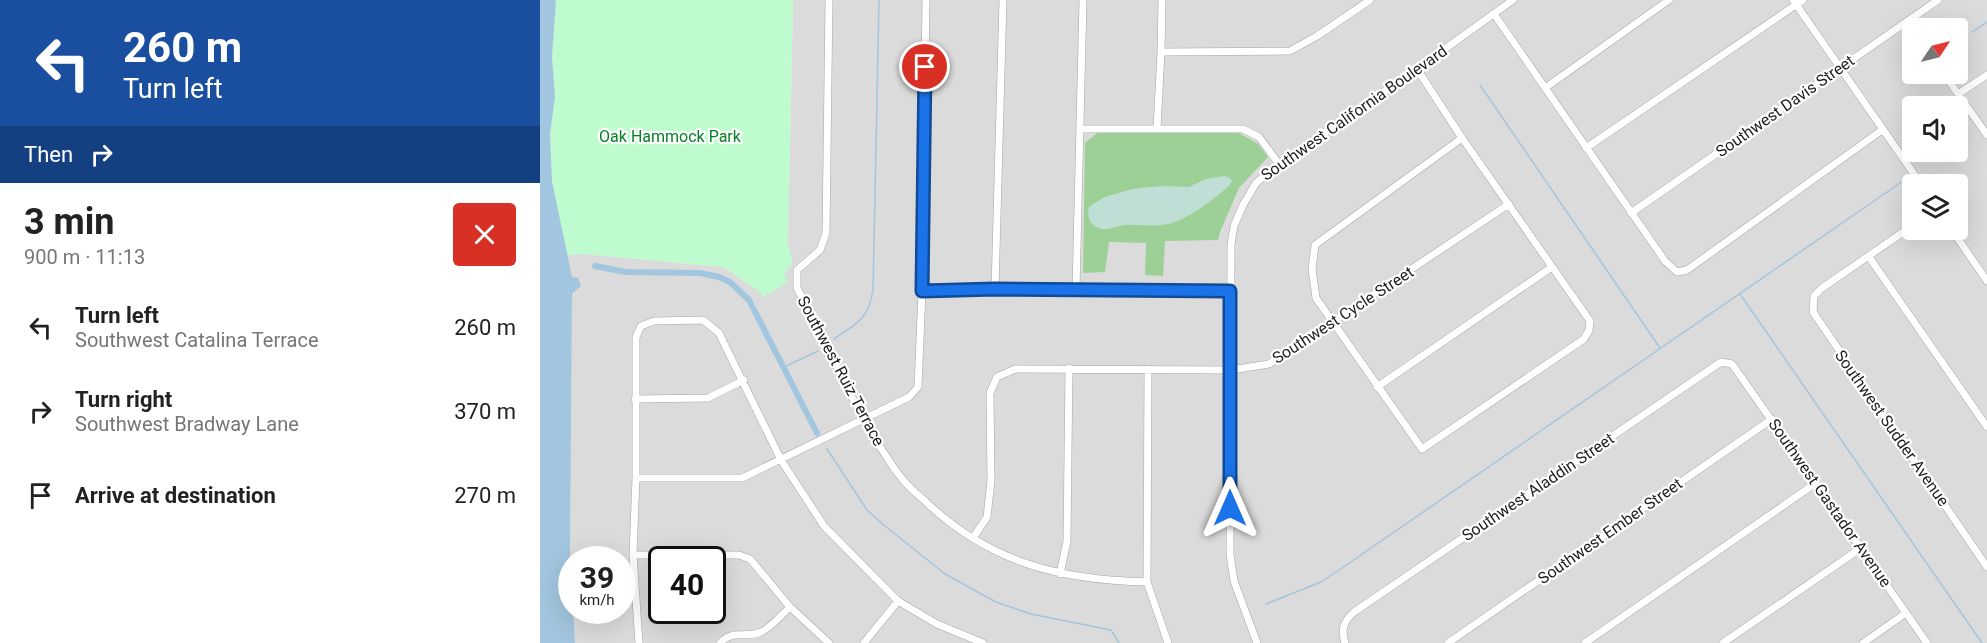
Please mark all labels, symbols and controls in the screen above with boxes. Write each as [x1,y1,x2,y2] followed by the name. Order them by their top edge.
[1902,18,1968,84] north arrow
[1902,18,1968,240] map controls
[123,23,242,72] text: 260 m
[24,24,102,102] icon: left
[899,41,950,92] pin
[1257,41,1451,185] street label: Southwest California Boulevard
[908,50,941,83] icon: arrive
[1712,51,1858,161] street label: Southwest Davis Street
[123,73,223,105] text: Turn left
[1902,96,1968,162] button: sound
[599,127,742,146] park label: Oak Hammock Park
[85,138,118,171] icon: right
[24,142,73,167] text: Then
[1902,174,1968,240] button: layers
[24,201,115,243] text: 3 min
[453,203,516,266] button: close
[24,245,145,269] text: 900 m · 11:13
[1269,262,1417,368] street label: Southwest Cycle Street
[793,293,889,449] street label: Southwest Ruiz Terrace
[75,303,159,328] text: Turn left
[24,311,57,344] icon: left
[454,315,516,340] text: 260 m
[75,328,319,352] text: Southwest Catalina Terrace
[1831,346,1953,510] street label: Southwest Sudder Avenue
[75,387,172,412] text: Turn right
[24,395,57,428] icon: right
[454,399,516,424] text: 370 m
[75,412,299,436] text: Southwest Bradway Lane
[1765,415,1895,591] street label: Southwest Gastador Avenue
[1458,429,1618,545] street label: Southwest Aladdin Street
[1534,474,1686,588] street label: Southwest Ember Street
[1198,476,1262,540] position arrow
[24,479,57,512] icon: arrive
[75,483,276,508] text: Arrive at destination
[454,483,516,508] text: 270 m
[648,546,726,624] speed limit sign: 40
[580,560,614,595] text: 39
[579,591,615,609] text: km/h

